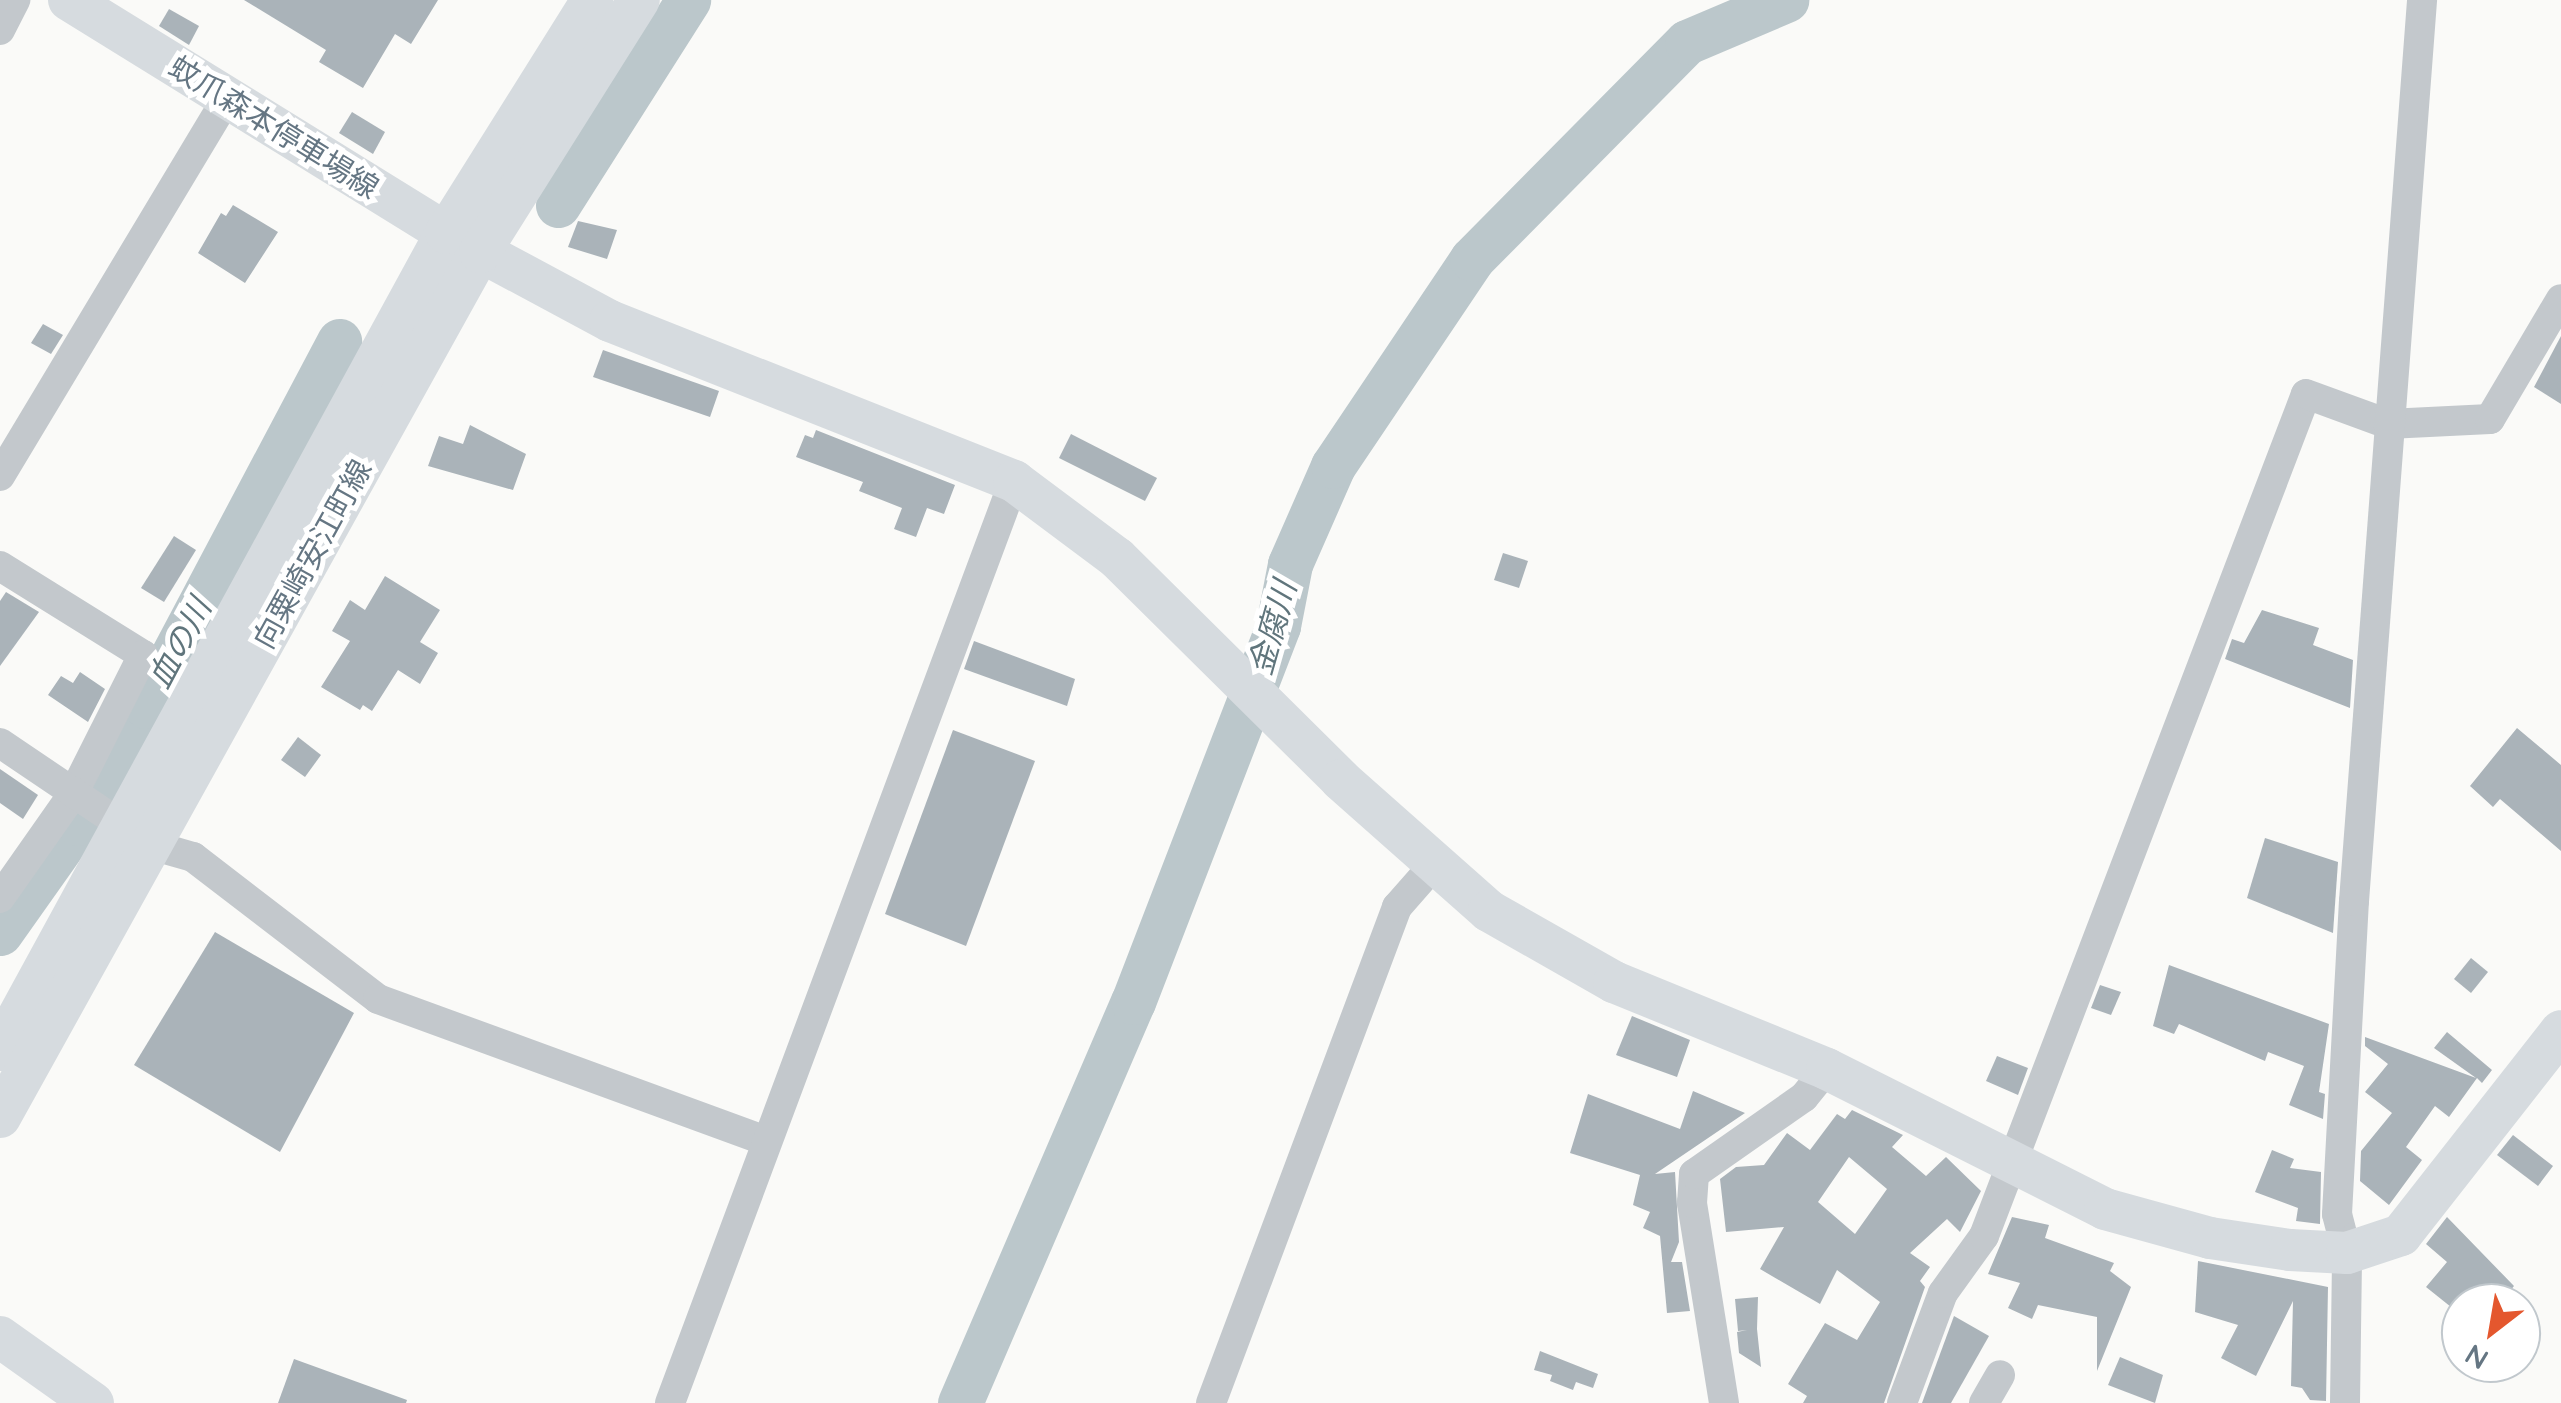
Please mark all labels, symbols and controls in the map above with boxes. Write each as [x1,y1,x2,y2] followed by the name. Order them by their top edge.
[163,48,385,206] street label: 蚊爪森本停車場線
[245,453,379,655] street label: 向粟崎安江町線
[1240,577,1304,679] water label: 金腐川
[140,592,218,694] water label: 血の川
[2441,1283,2541,1383] north arrow
[2458,1337,2494,1378] text: N

